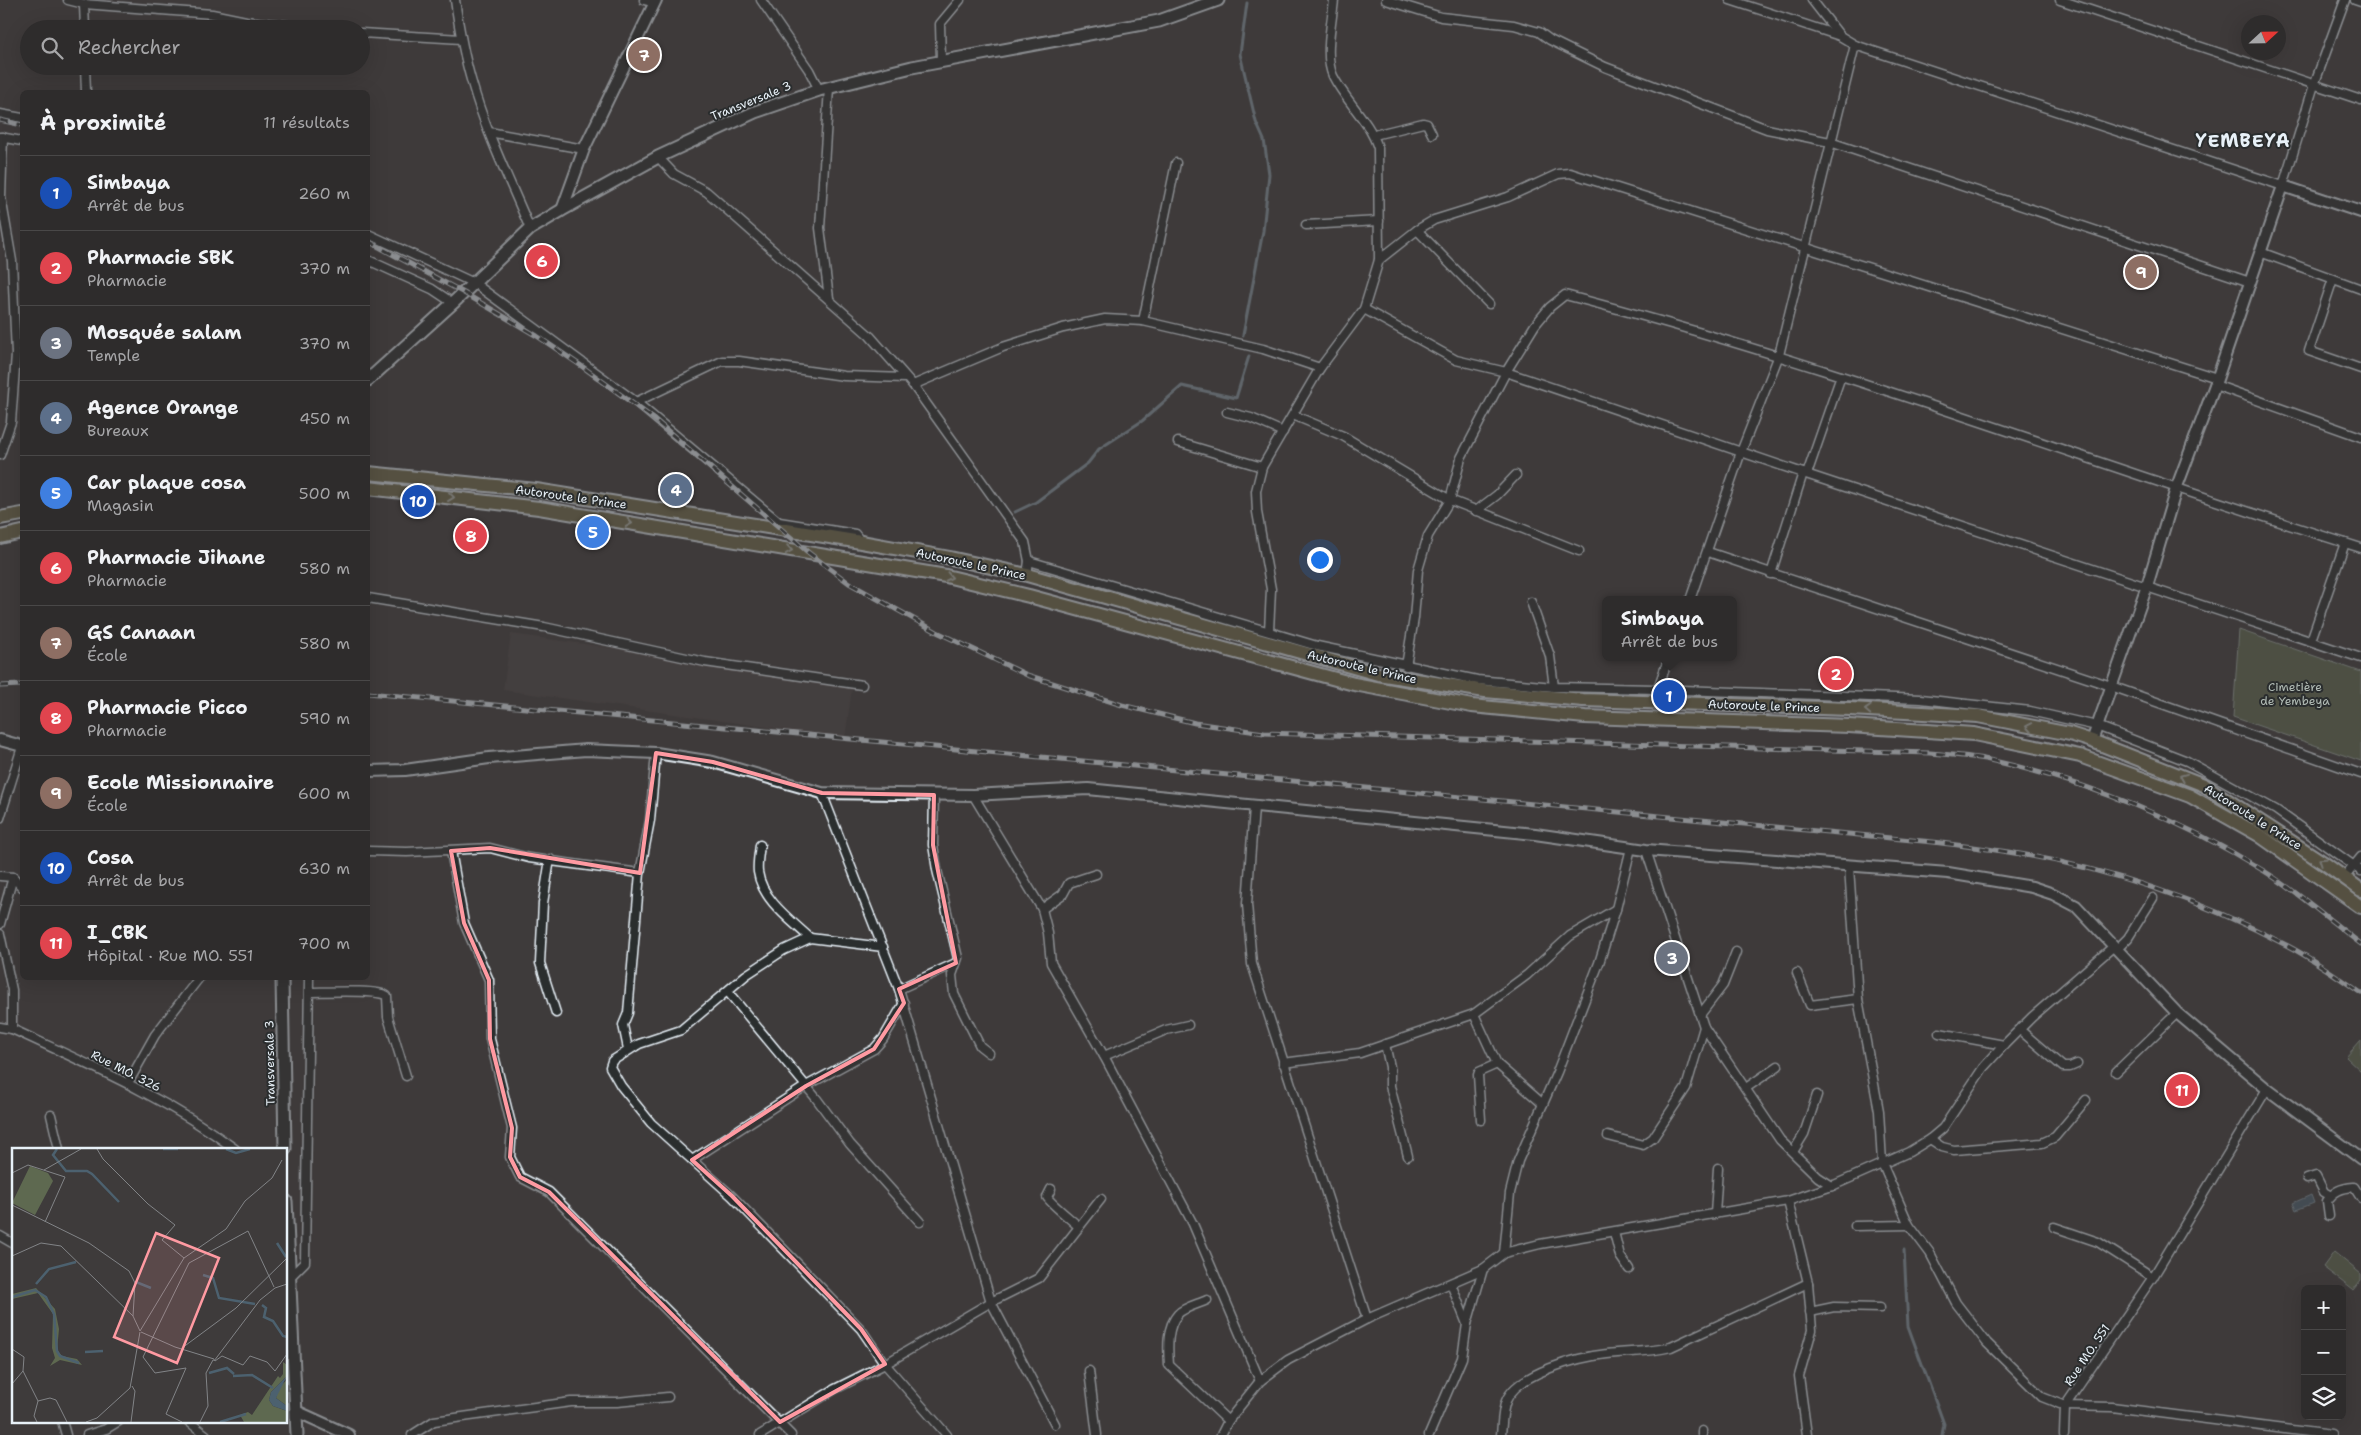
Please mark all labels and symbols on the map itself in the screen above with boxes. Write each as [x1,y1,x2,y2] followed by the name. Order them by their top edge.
[2241,15,2286,60] north arrow
[628,36,660,74] pin: 7
[708,78,794,124] street label: Transversale 3
[2195,129,2291,153] district label: YEMBEYA
[526,242,558,280] pin: 6
[2125,253,2157,291] pin: 9
[660,471,692,509] pin: 4
[514,481,628,513] street label: Autoroute le Prince
[402,482,434,520] pin: 10
[447,491,455,502] one-way arrow
[577,513,609,551] pin: 5
[455,517,487,555] pin: 8
[624,518,633,528] one-way arrow
[785,544,793,554] one-way arrow
[915,545,1028,584] street label: Autoroute le Prince
[1307,547,1333,573] your location
[945,571,954,581] one-way arrow
[1306,647,1419,687] street label: Autoroute le Prince
[1820,655,1852,693] pin: 2
[1653,677,1685,715] pin: 1
[2260,679,2330,709] park label: Cimetière de Yembeya
[1708,696,1820,716] street label: Autoroute le Prince
[1864,704,1872,715] one-way arrow
[2025,722,2034,732] one-way arrow
[2179,773,2188,783] one-way arrow
[2201,781,2305,854] street label: Autoroute le Prince
[2318,858,2328,867] one-way arrow
[1656,939,1688,977] pin: 3
[261,1020,279,1106] street label: Transversale 3
[88,1047,164,1095] street label: Rue MO. 326
[2166,1071,2198,1109] pin: 11
[12,1148,288,1422] inset map
[2060,1321,2114,1389] street label: Rue MO. 551

